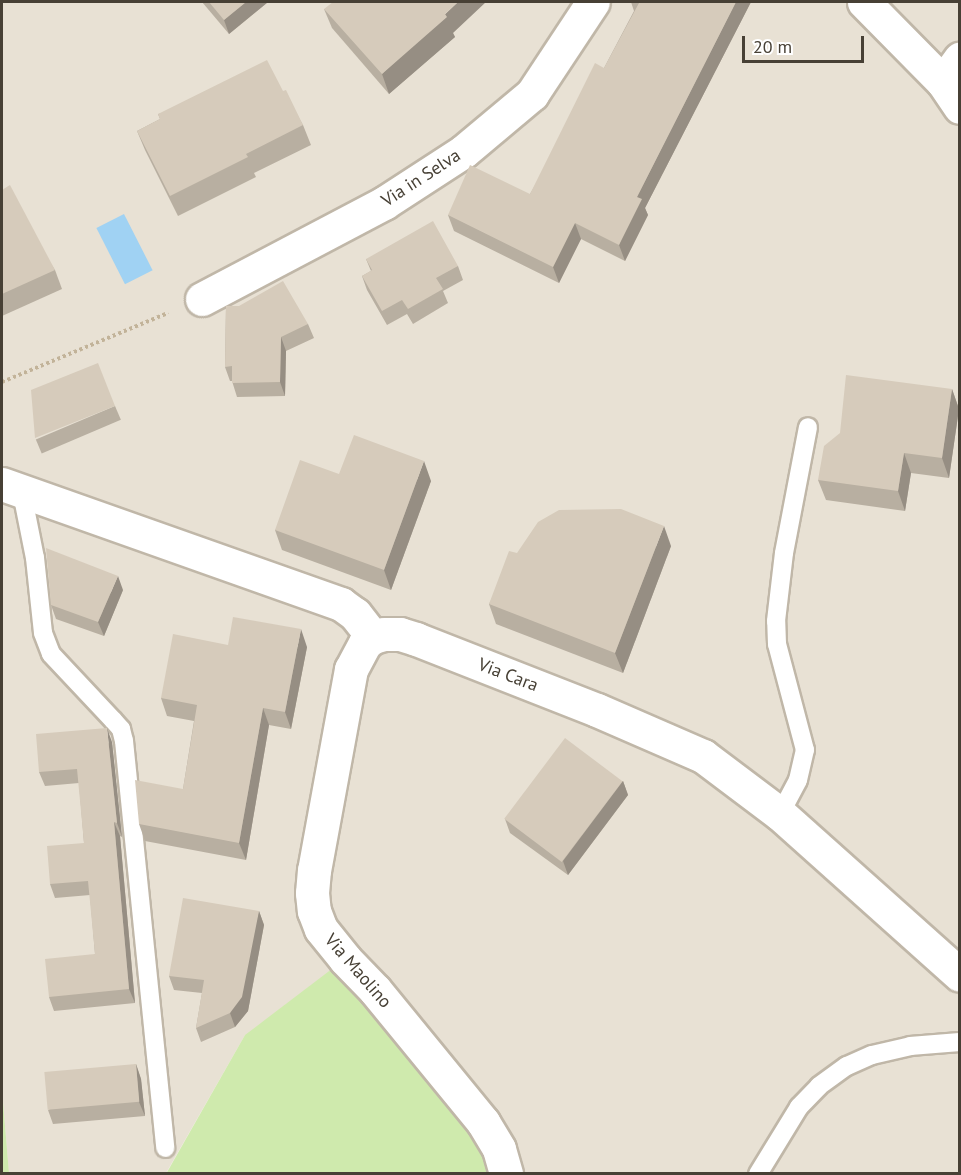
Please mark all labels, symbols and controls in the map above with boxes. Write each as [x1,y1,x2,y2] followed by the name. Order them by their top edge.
[745,24,866,62] scale bar
[753,35,792,58] text: 20 m
[377,144,465,212] street label: Via in Selva
[475,654,541,696] street label: Via Cara
[320,930,396,1012] street label: Via Maolino

